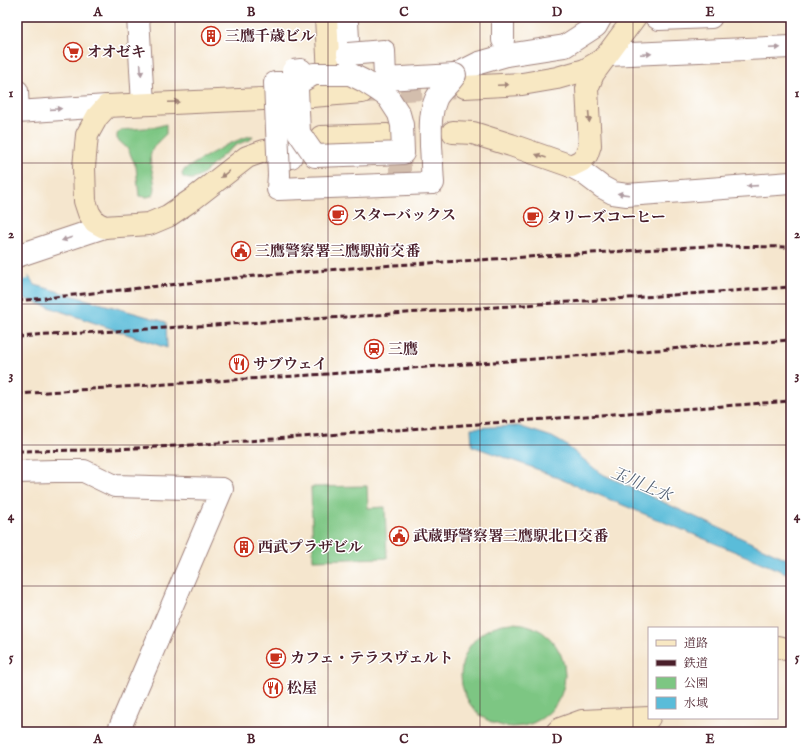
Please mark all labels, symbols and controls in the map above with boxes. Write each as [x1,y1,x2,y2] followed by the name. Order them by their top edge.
[93,4,104,21] text: A
[247,4,256,21] text: B
[399,4,409,21] text: C
[552,4,563,21] text: D
[705,4,715,21] text: E
[200,25,222,47] building icon: 三鷹千歳ビル
[225,27,315,46] place label: 三鷹千歳ビル
[62,41,84,63] supermarket icon: オオゼキ
[87,43,146,62] place label: オオゼキ
[769,45,782,51] one-way arrow
[640,50,652,57] one-way arrow
[138,64,144,77] one-way arrow
[497,81,509,88] one-way arrow
[9,85,14,102] text: 1
[795,85,800,102] text: 1
[168,99,180,106] one-way arrow
[50,106,62,113] one-way arrow
[585,111,592,123] one-way arrow
[535,152,547,158] one-way arrow
[219,170,230,178] one-way arrow
[746,182,758,189] one-way arrow
[616,191,629,197] one-way arrow
[327,204,349,226] cafe icon: スターバックス
[352,206,456,225] place label: スターバックス
[522,206,544,228] cafe icon: タリーズコーヒー
[547,208,666,227] place label: タリーズコーヒー
[8,226,14,243] text: 2
[794,226,800,243] text: 2
[60,237,72,243] one-way arrow
[230,240,252,262] public building icon: 三鷹警察署三鷹駅前交番
[255,242,421,261] place label: 三鷹警察署三鷹駅前交番
[363,338,385,360] station icon: 三鷹
[388,340,418,359] place label: 三鷹
[228,353,250,375] restaurant icon: サブウェイ
[253,355,327,374] place label: サブウェイ
[9,367,14,384] text: 3
[795,367,800,384] text: 3
[608,463,676,507] water label: 玉川上水
[8,508,15,525] text: 4
[794,508,801,525] text: 4
[388,525,410,547] public building icon: 武蔵野警察署三鷹駅北口交番
[413,527,609,546] place label: 武蔵野警察署三鷹駅北口交番
[233,536,255,558] building icon: 西武プラザビル
[258,538,363,557] place label: 西武プラザビル
[648,627,778,719] legend
[684,636,708,651] text: 道路
[265,647,287,669] cafe icon: カフェ・テラスヴェルト
[9,649,14,666] text: 5
[290,649,453,668] place label: カフェ・テラスヴェルト
[795,649,800,666] text: 5
[683,656,708,671] text: 鉄道
[684,676,708,691] text: 公園
[262,677,284,699] restaurant icon: 松屋
[287,679,317,698] place label: 松屋
[684,696,708,711] text: 水域
[93,731,104,748] text: A
[247,731,256,748] text: B
[399,731,409,748] text: C
[552,731,563,748] text: D
[705,731,715,748] text: E

